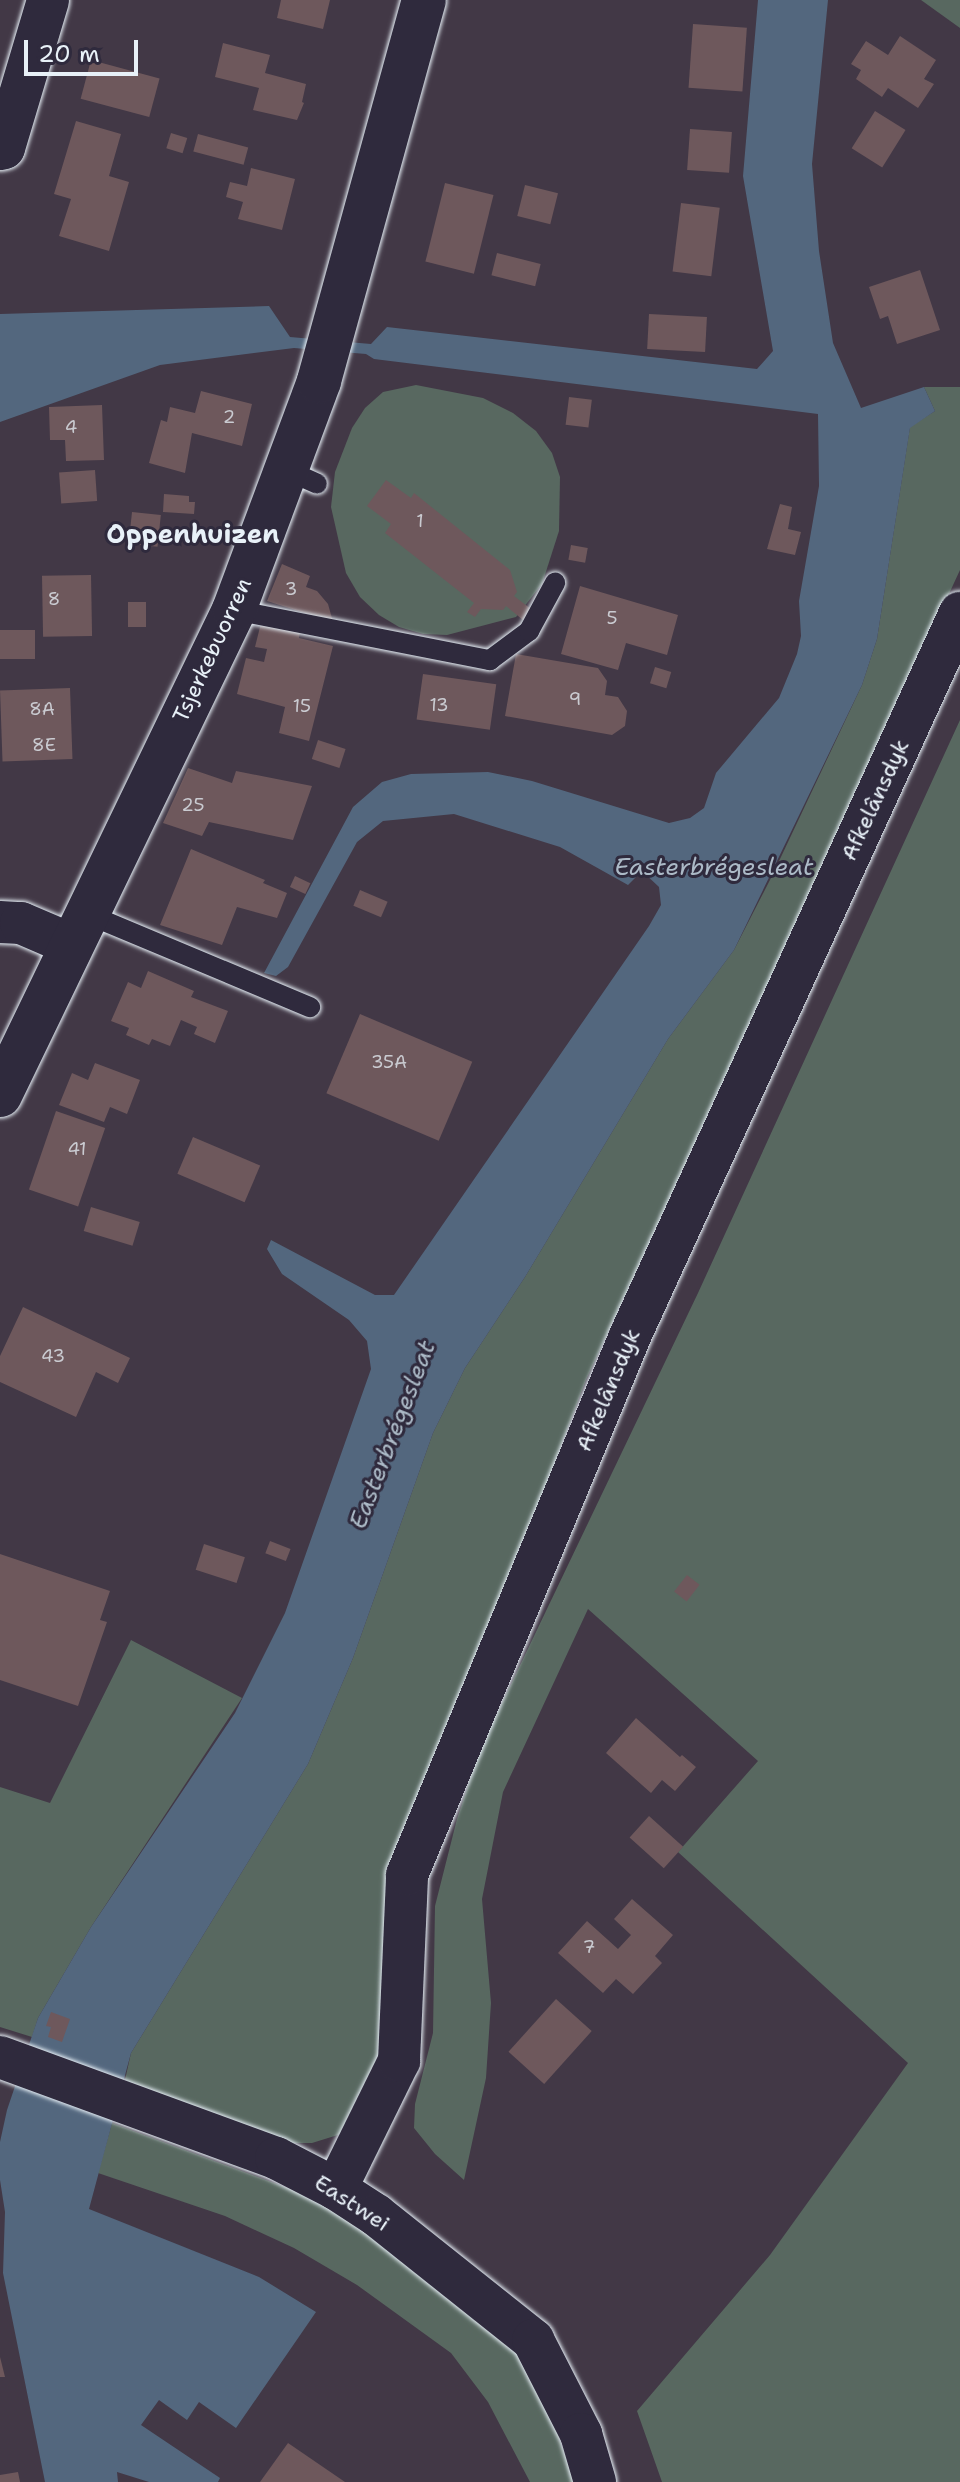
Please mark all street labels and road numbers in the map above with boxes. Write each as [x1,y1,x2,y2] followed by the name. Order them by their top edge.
[167,574,257,726] street label: Tsjerkebuorren
[835,735,915,865] street label: Afkelânsdyk
[570,1325,646,1455] street label: Afkelânsdyk
[310,2169,394,2237] street label: Eastwei

